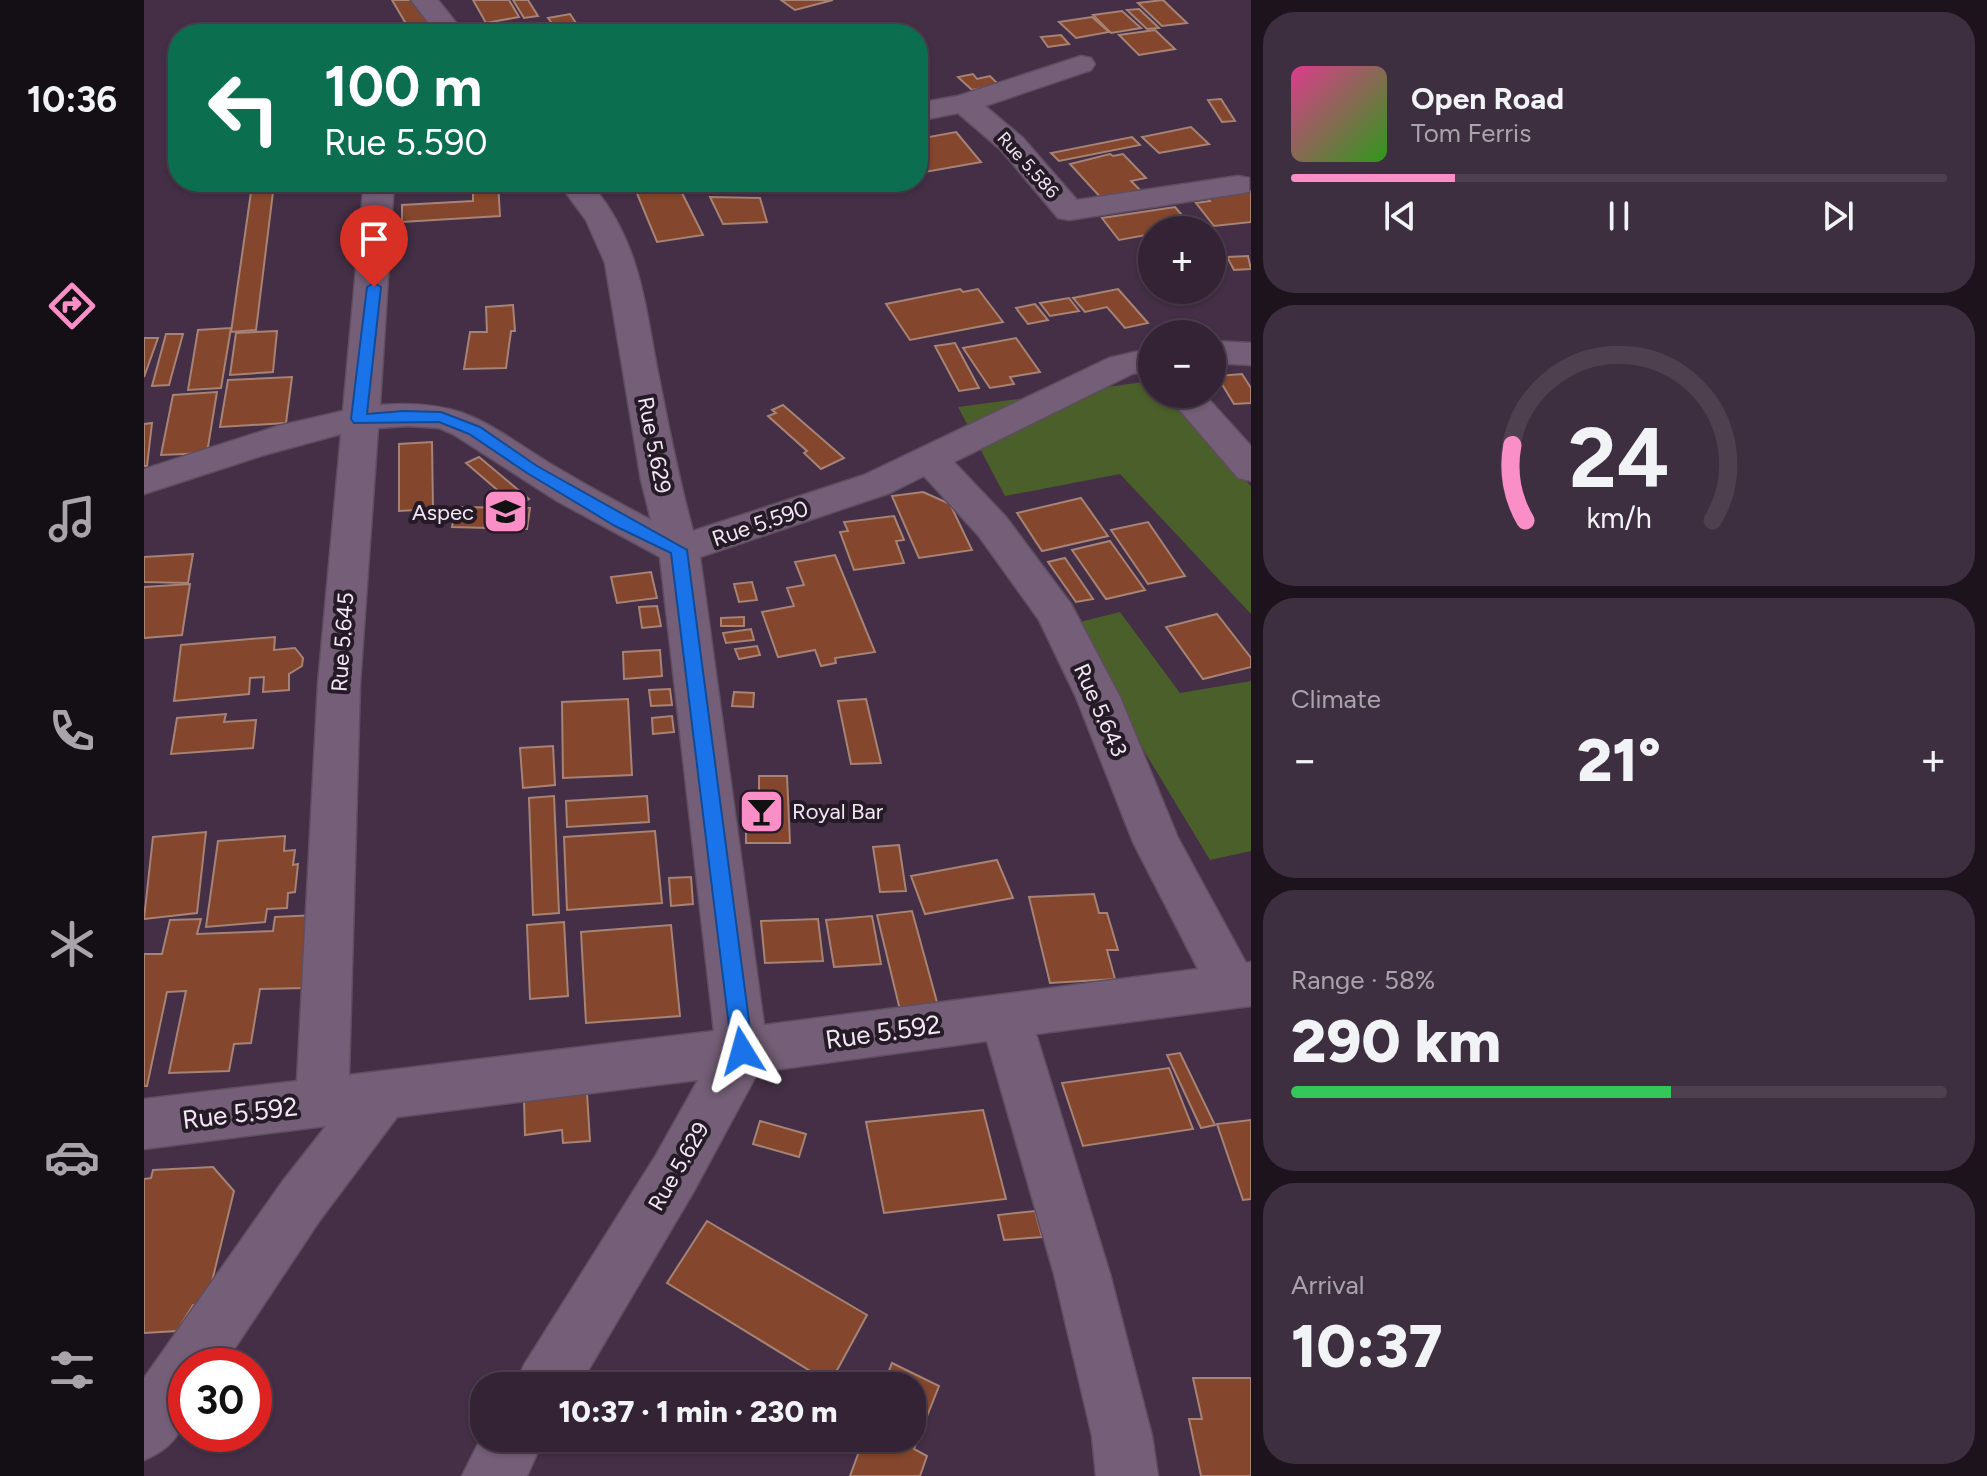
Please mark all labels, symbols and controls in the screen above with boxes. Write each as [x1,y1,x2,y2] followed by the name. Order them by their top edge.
[324,53,482,120] text: 100 m
[192,56,296,160] icon: left
[27,78,117,121] text: 10:36
[1411,80,1564,117] text: Open Road
[1411,117,1531,149] text: Tom Ferris
[324,121,488,164] text: Rue 5.590
[993,127,1063,203] street label: Rue 5.586
[1378,194,1422,238] icon: previous
[1597,194,1641,238] icon: pause
[1816,194,1860,238] icon: next
[340,205,408,287] pin
[1138,216,1226,408] map controls
[1138,216,1226,304] button: +
[352,217,396,261] icon: arrive
[44,278,100,334] icon: directions
[1138,320,1226,408] button: −
[632,394,677,496] street label: Rue 5.629
[1569,408,1669,508] text: 24
[481,488,529,536] school or university icon: Aspec
[44,491,100,547] icon: music
[709,494,812,553] street label: Rue 5.590
[412,499,474,526] place label: Aspec
[1586,501,1652,535] text: km/h
[326,591,359,693] street label: Rue 5.645
[1068,660,1133,761] street label: Rue 5.643
[1291,683,1381,715] text: Climate
[44,703,100,759] icon: phone
[1577,724,1661,796] text: 21°
[1291,733,1318,786] text: −
[1920,733,1947,786] text: +
[737,787,785,835] bar icon: Royal Bar
[792,798,884,825] place label: Royal Bar
[44,916,100,972] icon: climate
[1291,964,1435,996] text: Range · 58%
[1291,1005,1501,1077] text: 290 km
[823,1008,943,1056] street label: Rue 5.592
[700,1009,784,1093] position arrow
[180,1090,300,1136] street label: Rue 5.592
[642,1117,715,1215] street label: Rue 5.629
[44,1129,100,1185] icon: car
[1291,1269,1364,1301] text: Arrival
[1291,1310,1443,1382] text: 10:37
[44,1342,100,1398] icon: filters
[168,1348,272,1452] speed limit sign: 30
[559,1393,837,1430] text: 10:37 · 1 min · 230 m

